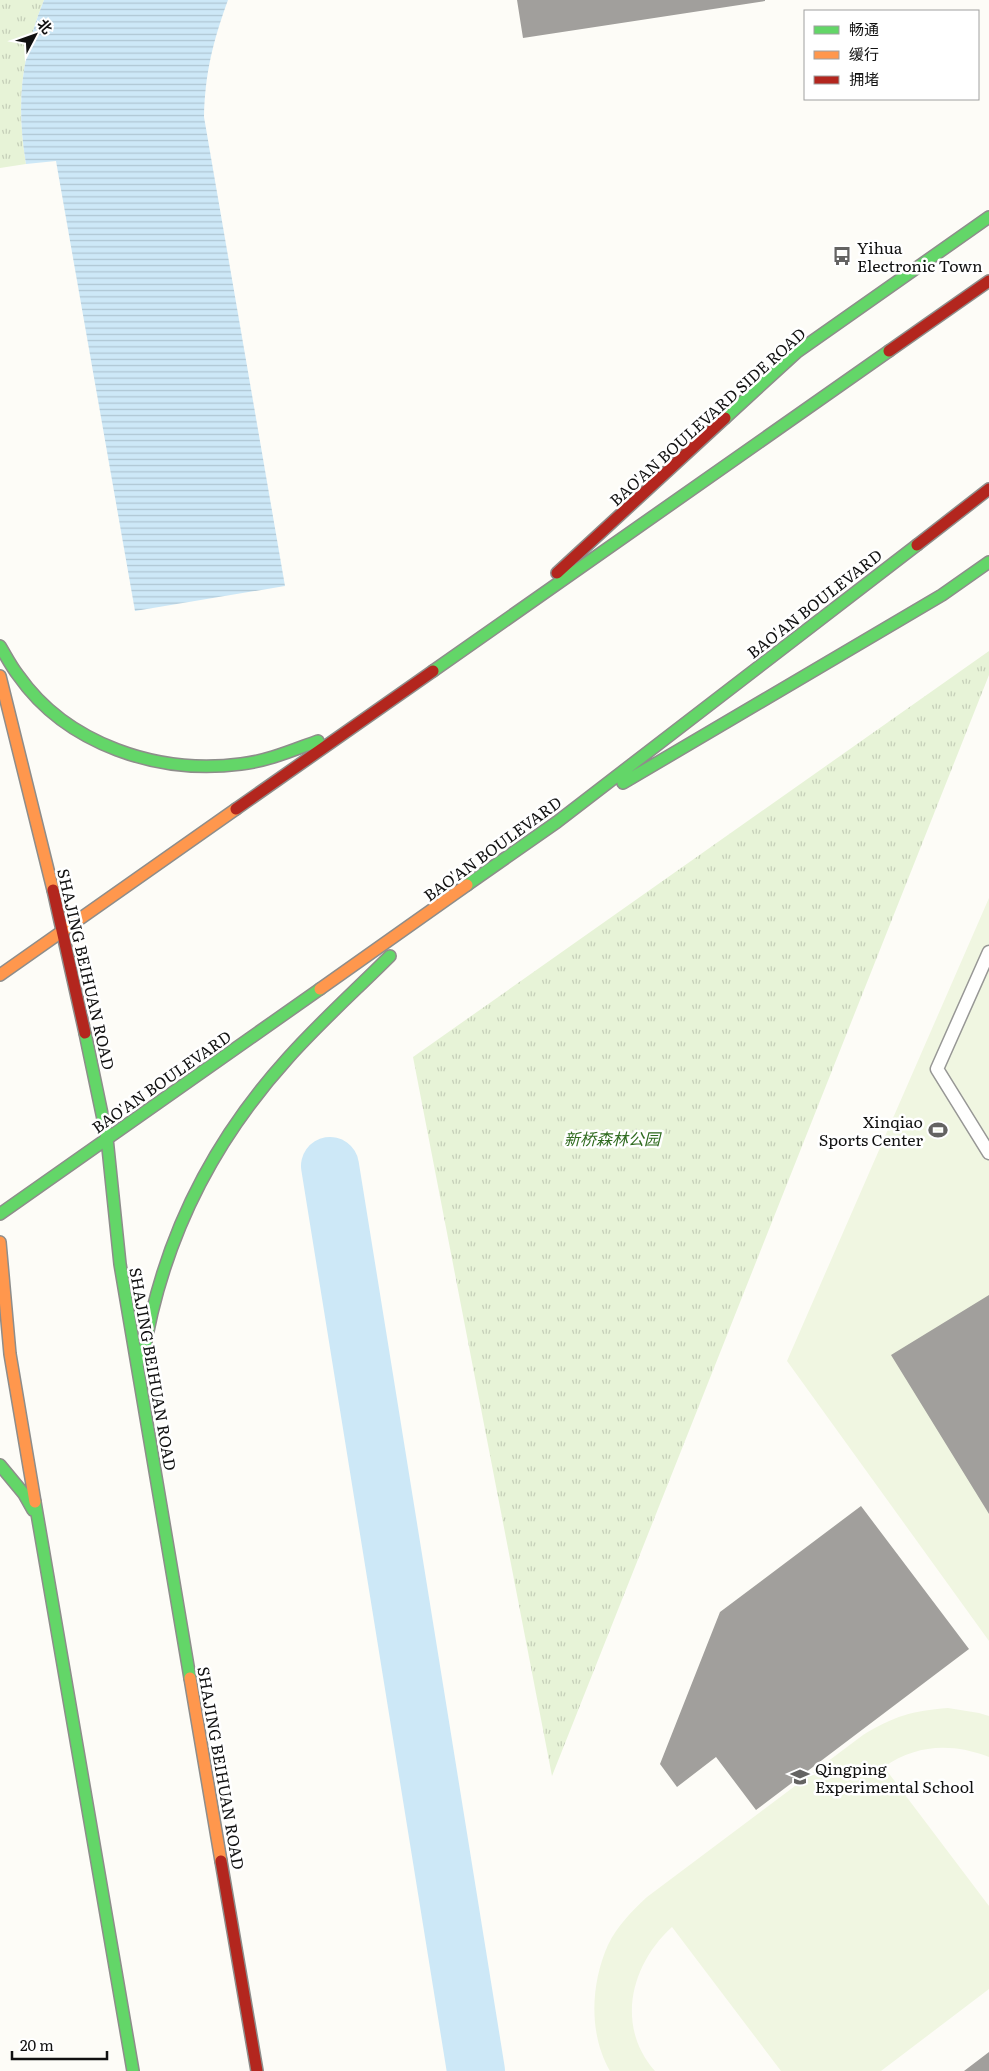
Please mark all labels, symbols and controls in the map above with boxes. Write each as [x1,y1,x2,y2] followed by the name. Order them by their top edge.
[10,10,60,60] north arrow
[804,10,979,100] legend
[33,14,58,38] text: 北
[849,17,879,40] text: 畅通
[849,42,879,65] text: 缓行
[849,67,879,90] text: 拥堵
[857,235,983,277] place label: Yihua Electronic Town
[831,245,853,267] bus stop icon: Yihua Electronic Town
[604,321,810,511] street label: BAO'AN BOULEVARD SIDE ROAD
[741,543,887,663] street label: BAO'AN BOULEVARD
[418,790,566,906] street label: BAO'AN BOULEVARD
[52,866,122,1072] street label: SHAJING BEIHUAN ROAD
[86,1024,236,1138] street label: BAO'AN BOULEVARD
[819,1109,923,1151] place label: Xinqiao Sports Center
[927,1119,949,1141] sports icon: Xinqiao Sports Center
[564,1126,662,1150] park label: 新桥森林公园
[124,1266,184,1472] street label: SHAJING BEIHUAN ROAD
[192,1665,252,1871] street label: SHAJING BEIHUAN ROAD
[815,1756,974,1798] place label: Qingping Experimental School
[789,1766,811,1788] school or university icon: Qingping Experimental School
[12,2028,108,2060] scale bar
[20,2033,54,2056] text: 20 m

